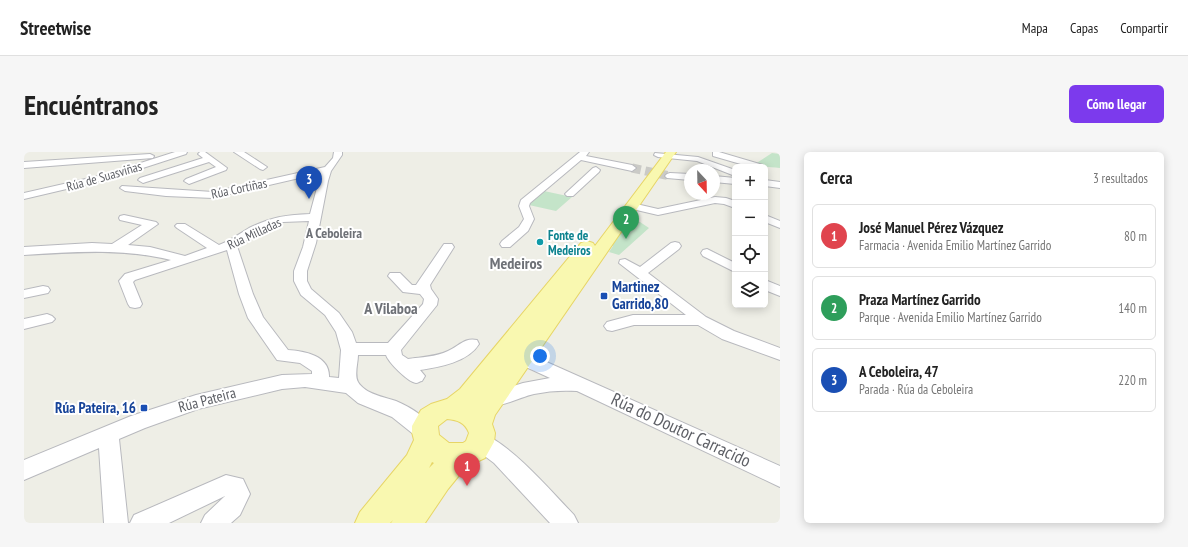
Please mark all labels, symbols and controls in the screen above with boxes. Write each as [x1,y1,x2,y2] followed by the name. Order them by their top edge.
[20,16,91,40] text: Streetwise
[1022,19,1048,37] text: Mapa
[1070,19,1098,37] text: Capas
[1120,19,1168,37] text: Compartir
[1069,85,1164,123] button: Cómo llegar
[24,86,158,123] text: Encuéntranos
[65,158,144,195] street label: Rúa de Suasviñas
[684,164,720,200] north arrow
[732,164,768,308] map controls
[732,164,768,200] button: +
[296,166,322,199] pin: 3
[820,167,853,189] text: Cerca
[1093,170,1148,187] text: 3 resultados
[210,174,269,203] street label: Rúa Cortiñas
[732,200,768,236] button: −
[613,206,639,239] pin: 2
[225,214,284,253] street label: Rúa Milladas
[859,218,1004,237] text: José Manuel Pérez Vázquez
[305,224,362,242] district label: A Ceboleira
[548,227,591,259] place label: Fonte de Medeiros
[831,228,837,245] text: 1
[1124,228,1147,245] text: 80 m
[732,236,768,272] button: locate
[535,237,545,247] marker: Fonte de Medeiros
[859,237,1051,254] text: Farmacia · Avenida Emilio Martínez Garrido
[490,253,543,273] district label: Medeiros
[732,272,768,308] button: layers
[612,277,669,313] place label: Martinez Garrido,80
[859,290,981,309] text: Praza Martínez Garrido
[599,291,609,301] marker: Martinez Garrido,80
[363,298,418,318] district label: A Vilaboa
[831,300,837,317] text: 2
[1118,300,1147,317] text: 140 m
[859,309,1042,326] text: Parque · Avenida Emilio Martínez Garrido
[530,346,550,366] your location
[859,362,939,381] text: A Ceboleira, 47
[831,372,837,389] text: 3
[1118,372,1147,389] text: 220 m
[859,381,973,398] text: Parada · Rúa da Ceboleira
[176,383,238,416] street label: Rúa Pateira
[608,387,755,472] street label: Rúa do Doutor Carracido
[55,398,136,417] place label: Rúa Pateira, 16
[139,403,149,413] marker: Rúa Pateira, 16
[454,453,480,486] pin: 1

